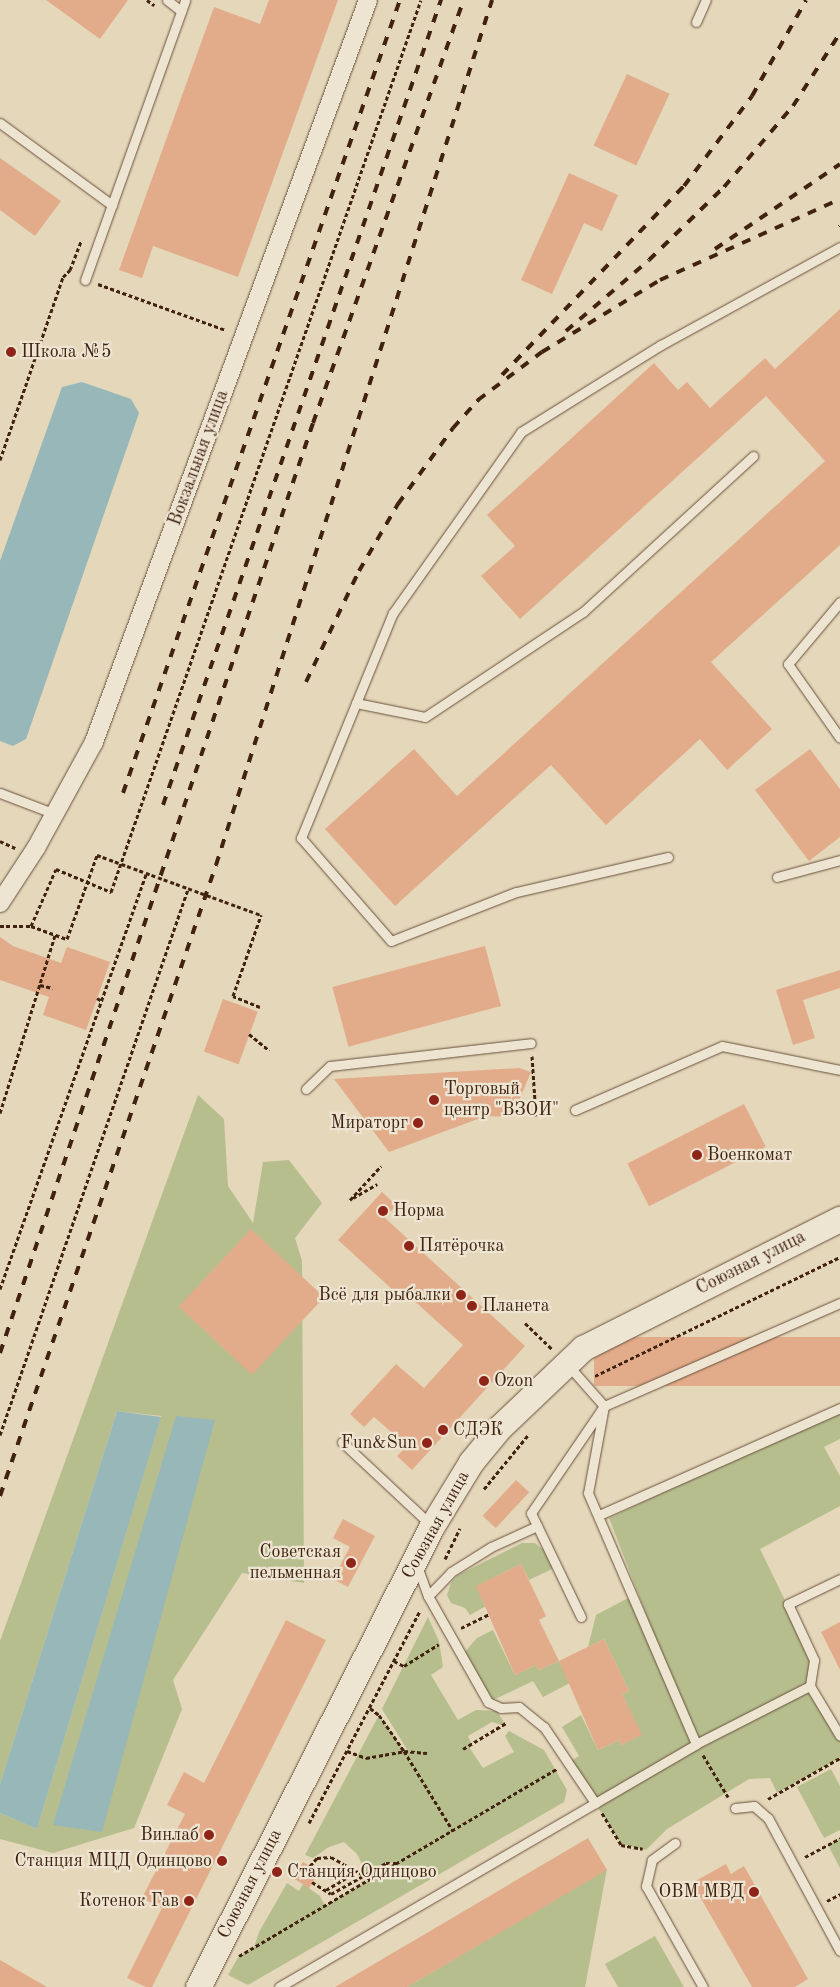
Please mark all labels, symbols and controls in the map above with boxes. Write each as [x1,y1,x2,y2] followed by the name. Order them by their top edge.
[21,341,111,363] place label: Школа №5
[5,346,17,358] marker: Школа №5
[164,387,234,529] street label: Вокзальная улица
[444,1079,559,1122] place label: Торговый центр "ВЗОИ"
[428,1094,440,1106] marker: Торговый центр "ВЗОИ"
[330,1112,408,1134] place label: Мираторг
[412,1117,424,1129] marker: Мираторг
[707,1144,792,1166] place label: Военкомат
[691,1149,703,1161] marker: Военкомат
[393,1200,445,1222] place label: Норма
[377,1205,389,1217] marker: Норма
[693,1226,809,1300] street label: Союзная улица
[419,1235,504,1257] place label: Пятёрочка
[403,1240,415,1252] marker: Пятёрочка
[318,1284,451,1306] place label: Всё для рыбалки
[455,1289,467,1301] marker: Всё для рыбалки
[482,1295,550,1317] place label: Планета
[466,1300,478,1312] marker: Планета
[494,1370,533,1392] place label: Ozon
[478,1375,490,1387] marker: Ozon
[453,1419,503,1441] place label: СДЭК
[437,1424,449,1436] marker: СДЭК
[341,1432,417,1454] place label: Fun&Sun
[421,1437,433,1449] marker: Fun&Sun
[397,1467,475,1583] street label: Союзная улица
[250,1542,341,1585] place label: Советская пельменная
[345,1557,357,1569] marker: Советская пельменная
[140,1824,199,1846] place label: Винлаб
[213,1826,287,1942] street label: Союзная улица
[203,1829,215,1841] marker: Винлаб
[15,1850,212,1872] place label: Станция МЦД Одинцово
[216,1855,228,1867] marker: Станция МЦД Одинцово
[287,1861,437,1883] place label: Станция Одинцово
[271,1866,283,1878] marker: Станция Одинцово
[658,1881,744,1903] place label: ОВМ МВД
[748,1886,760,1898] marker: ОВМ МВД
[79,1890,179,1912] place label: Котенок Гав
[183,1895,195,1907] marker: Котенок Гав

